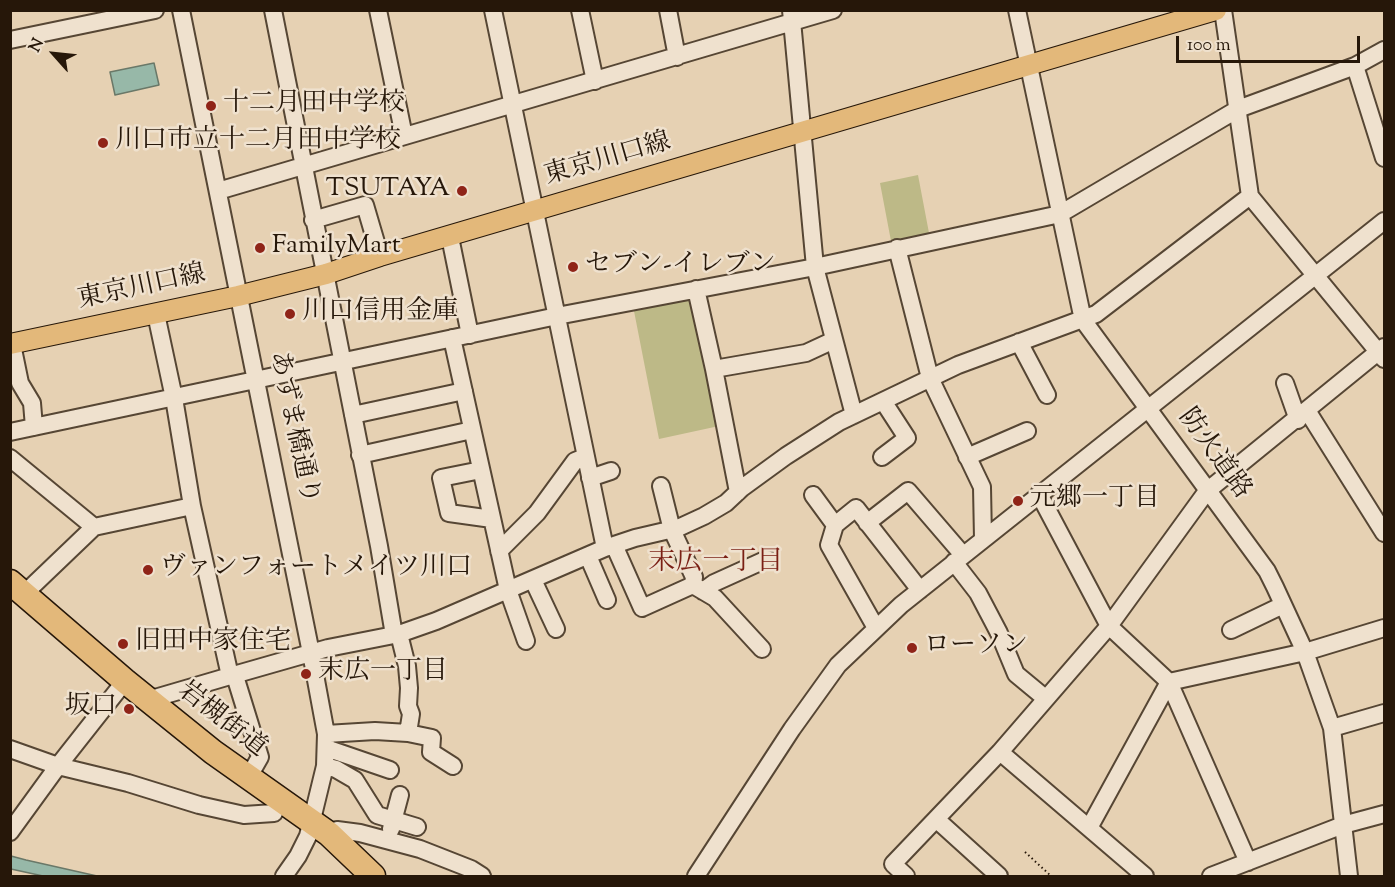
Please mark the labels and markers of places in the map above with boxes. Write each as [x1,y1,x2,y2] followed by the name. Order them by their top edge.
[223,90,405,122] place label: 十二月田中学校
[204,99,218,113] marker: 十二月田中学校
[115,127,401,159] place label: 川口市立十二月田中学校
[96,136,110,150] marker: 川口市立十二月田中学校
[326,175,450,207] place label: TSUTAYA
[455,184,469,198] marker: TSUTAYA
[272,232,401,264] place label: FamilyMart
[253,241,267,255] marker: FamilyMart
[585,251,776,283] place label: セブン-イレブン
[566,260,580,274] marker: セブン-イレブン
[302,298,458,330] place label: 川口信用金庫
[283,307,297,321] marker: 川口信用金庫
[1030,485,1160,517] place label: 元郷一丁目
[1011,494,1025,508] marker: 元郷一丁目
[160,554,472,586] place label: ヴァンフォートメイツ川口
[141,563,155,577] marker: ヴァンフォートメイツ川口
[135,628,291,660] place label: 旧田中家住宅
[924,632,1028,664] place label: ローソン
[116,637,130,651] marker: 旧田中家住宅
[905,641,919,655] marker: ローソン
[318,658,448,690] place label: 末広一丁目
[299,667,313,681] marker: 末広一丁目
[65,693,117,725] place label: 坂口
[122,702,136,716] marker: 坂口

